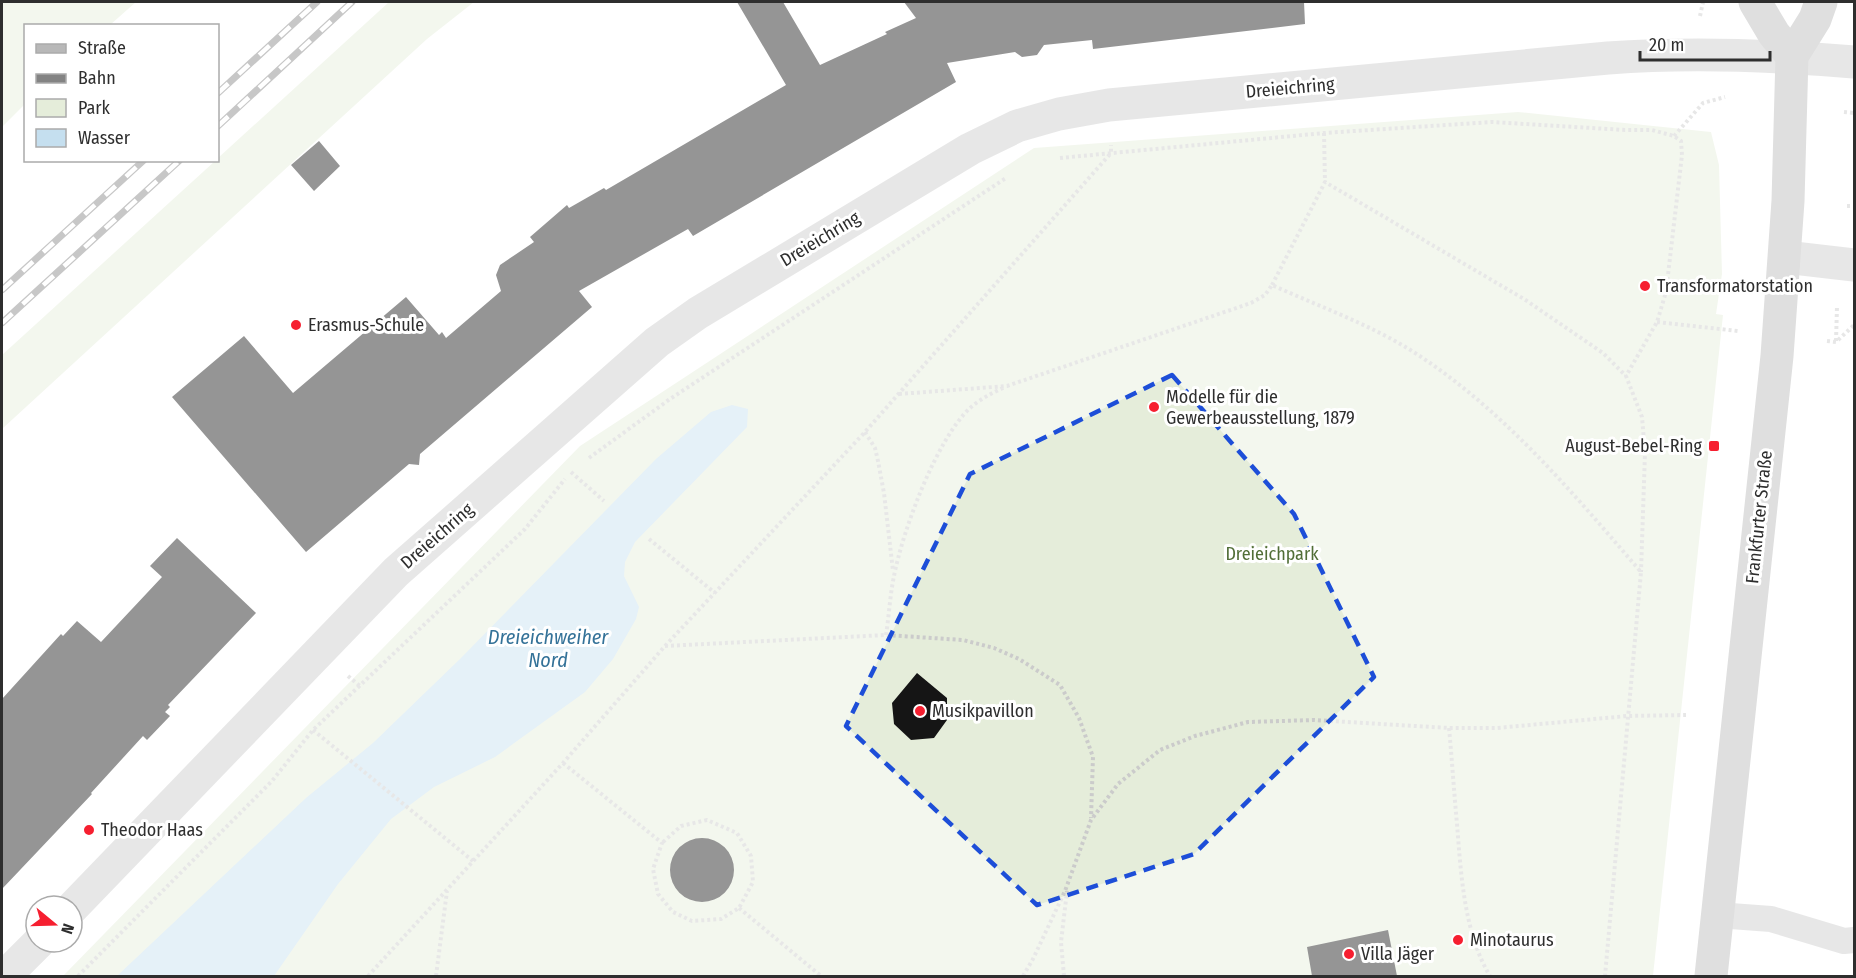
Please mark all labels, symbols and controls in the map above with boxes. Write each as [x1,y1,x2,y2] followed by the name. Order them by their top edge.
[24,24,219,162] legend
[1640,24,1770,62] scale bar
[1649,34,1684,56] text: 20 m
[78,37,126,59] text: Straße
[78,67,116,89] text: Bahn
[1245,73,1336,103] street label: Dreieichring
[78,97,111,119] text: Park
[78,127,131,149] text: Wasser
[776,206,864,271] street label: Dreieichring
[1657,275,1813,297] place label: Transformatorstation
[1638,279,1652,293] marker: Transformatorstation
[308,314,424,336] place label: Erasmus-Schule
[289,318,303,332] marker: Erasmus-Schule
[1166,386,1355,429] place label: Modelle für die Gewerbeausstellung, 1879
[1147,400,1161,414] marker: Modelle für die Gewerbeausstellung, 1879
[1565,435,1703,457] place label: August-Bebel-Ring
[1707,439,1721,453] marker: August-Bebel-Ring
[1741,449,1777,585] street label: Frankfurter Straße
[396,498,478,574] street label: Dreieichring
[1225,543,1319,565] park label: Dreieichpark
[488,625,609,672] water label: Dreieichweiher Nord
[932,700,1034,722] place label: Musikpavillon
[913,704,927,718] marker: Musikpavillon
[101,819,203,841] place label: Theodor Haas
[82,823,96,837] marker: Theodor Haas
[24,894,84,954] north arrow
[57,921,78,936] text: N
[1470,929,1554,951] place label: Minotaurus
[1451,933,1465,947] marker: Minotaurus
[1361,943,1435,965] place label: Villa Jäger
[1342,947,1356,961] marker: Villa Jäger

